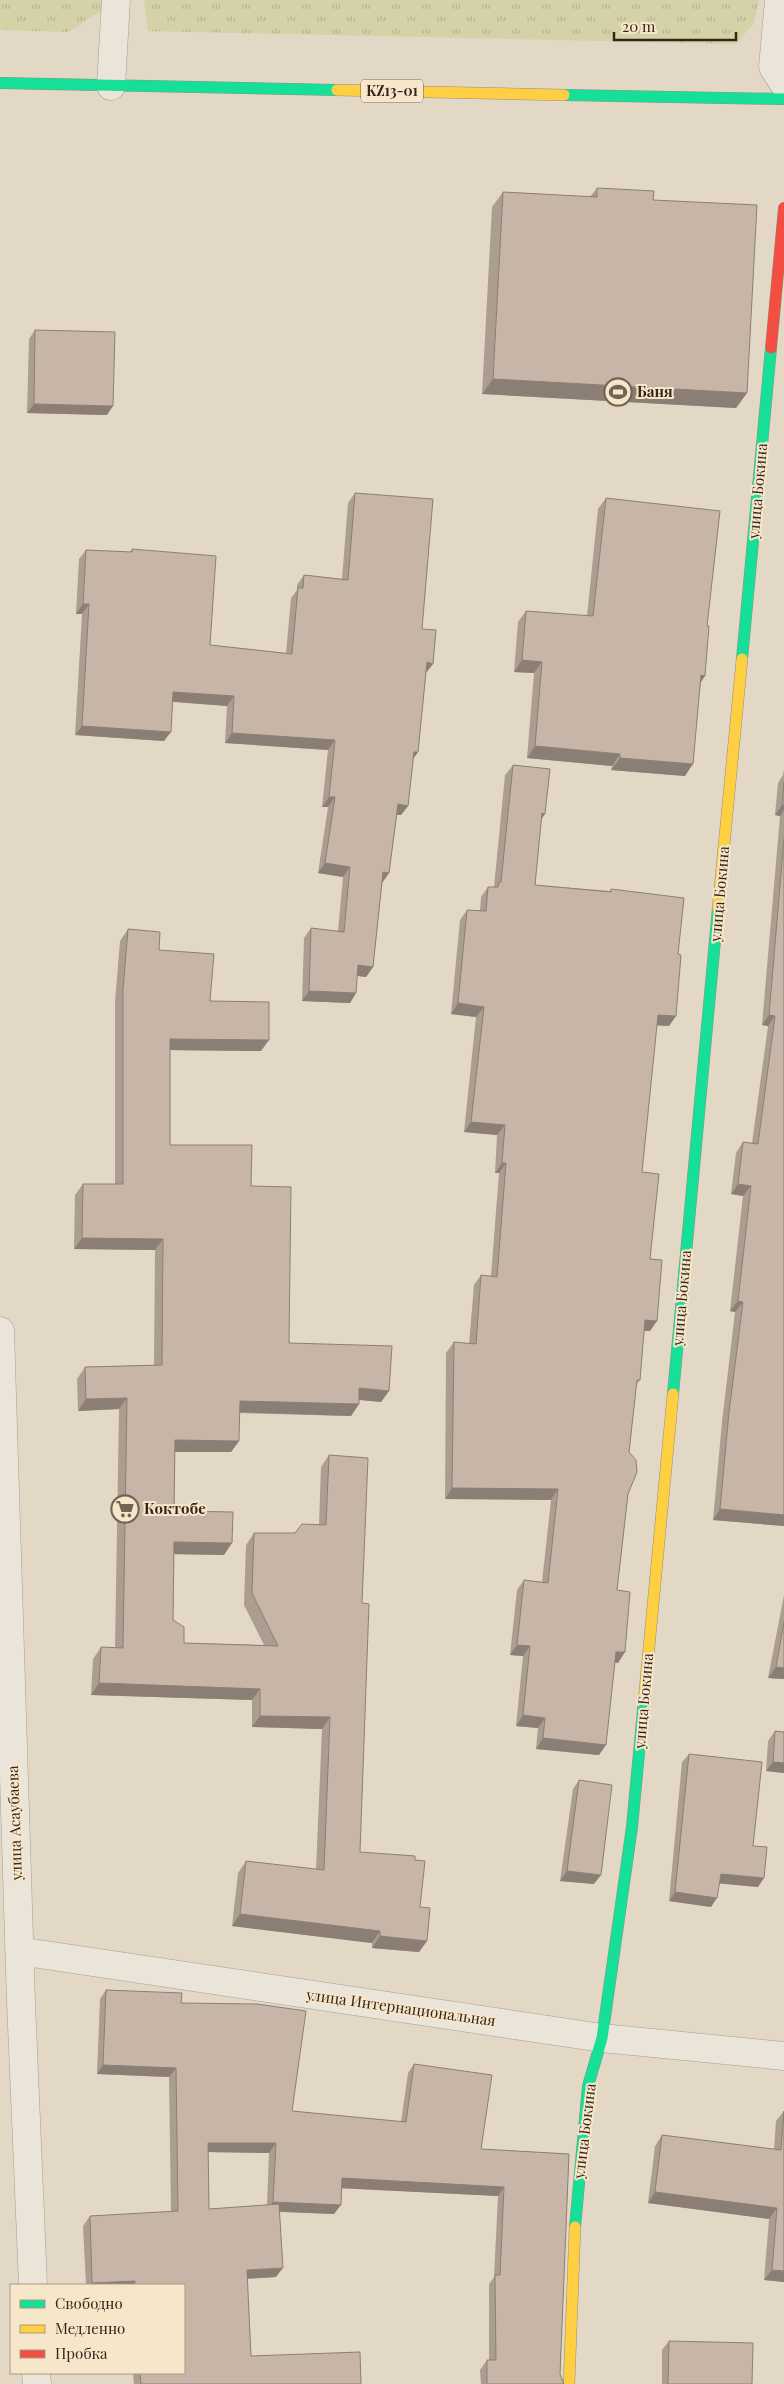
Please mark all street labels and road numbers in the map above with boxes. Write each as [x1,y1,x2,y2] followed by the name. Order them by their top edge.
[361,80,423,102] road number: KZ13-01
[743,442,771,541] street label: улица Бокина
[705,845,733,944] street label: улица Бокина
[667,1249,695,1348] street label: улица Бокина
[629,1652,657,1751] street label: улица Бокина
[2,1765,26,1882] street label: улица Асаубаева
[304,1984,497,2030] street label: улица Интернациональная
[568,2081,600,2181] street label: улица Бокина

